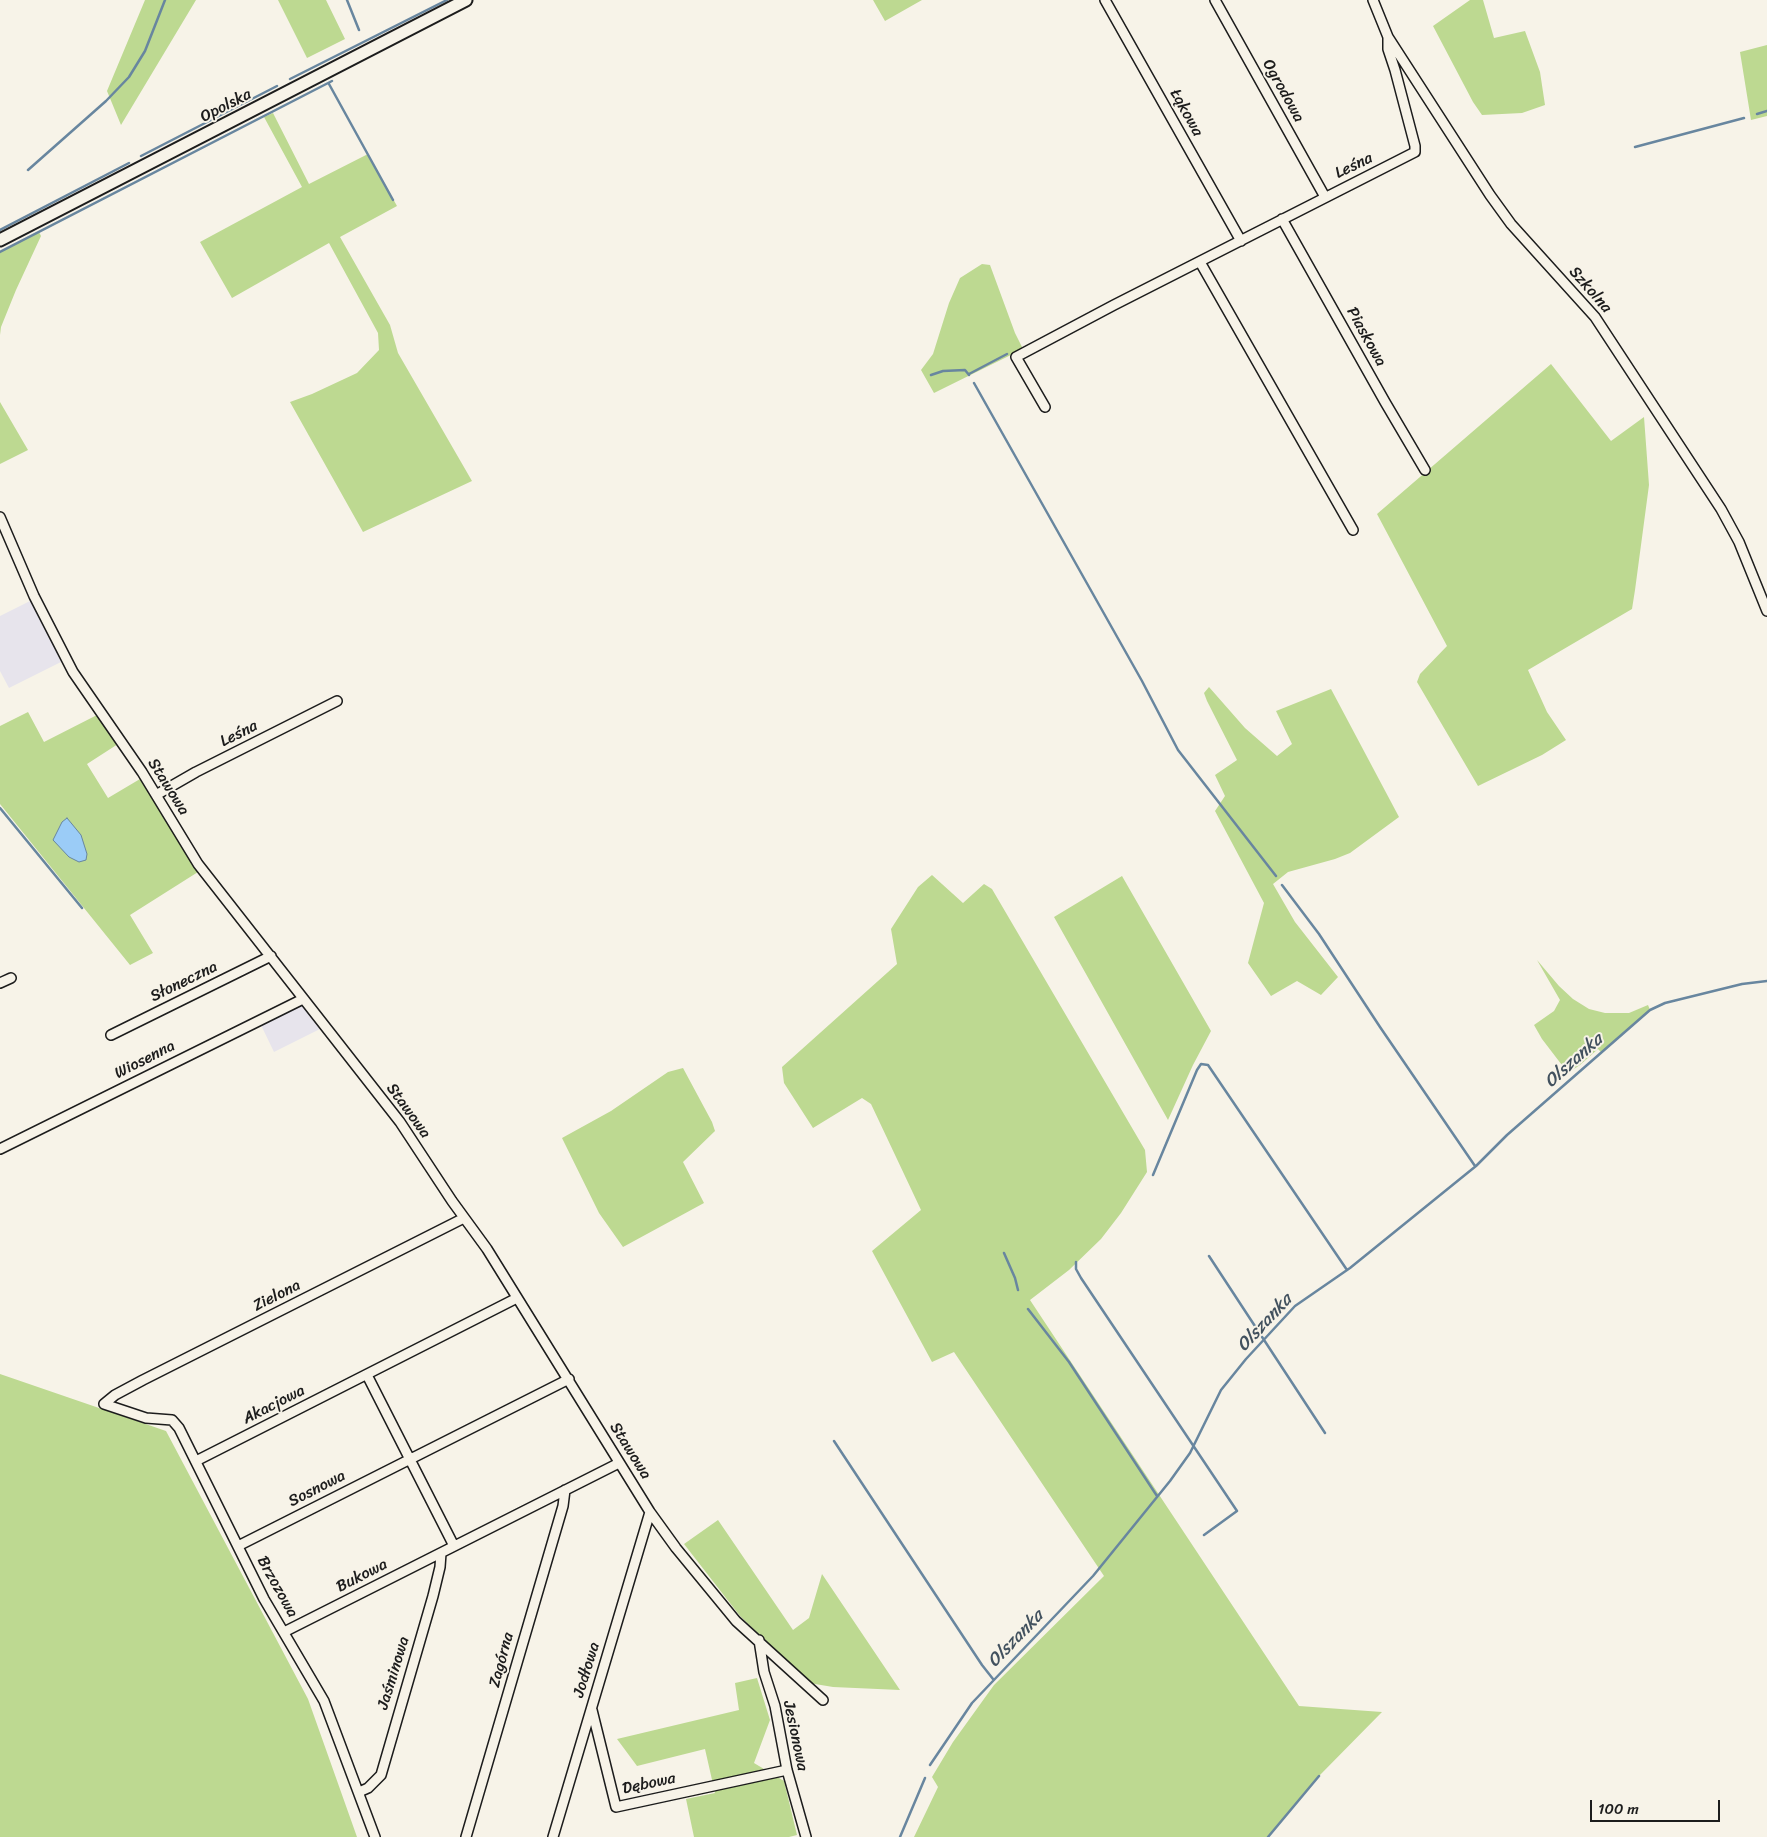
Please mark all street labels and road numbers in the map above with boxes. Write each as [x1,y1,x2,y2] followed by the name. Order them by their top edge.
[1258,56,1308,126] street label: Ogrodowa
[197,85,255,127] street label: Opolska
[1165,86,1207,140] street label: Łąkowa
[1332,149,1376,183] street label: Leśna
[1565,263,1615,317] street label: Szkolna
[1342,304,1390,370] street label: Piaskowa
[217,716,261,752] street label: Leśna
[143,755,193,819] street label: Stawowa
[147,957,221,1007] street label: Słoneczna
[112,1037,178,1083] street label: Wiosenna
[382,1080,434,1142] street label: Stawowa
[250,1276,304,1316] street label: Zielona
[240,1381,308,1429] street label: Akacjowa
[605,1419,655,1483] street label: Stawowa
[285,1467,349,1511] street label: Sosnowa
[252,1553,302,1621] street label: Brzozowa
[333,1555,391,1597] street label: Bukowa
[485,1630,519,1690] street label: Zagórna
[374,1634,414,1712] street label: Jaśminowa
[570,1640,604,1700] street label: Jodłowa
[778,1699,812,1773] street label: Jesionowa
[621,1769,677,1799] street label: Dębowa

